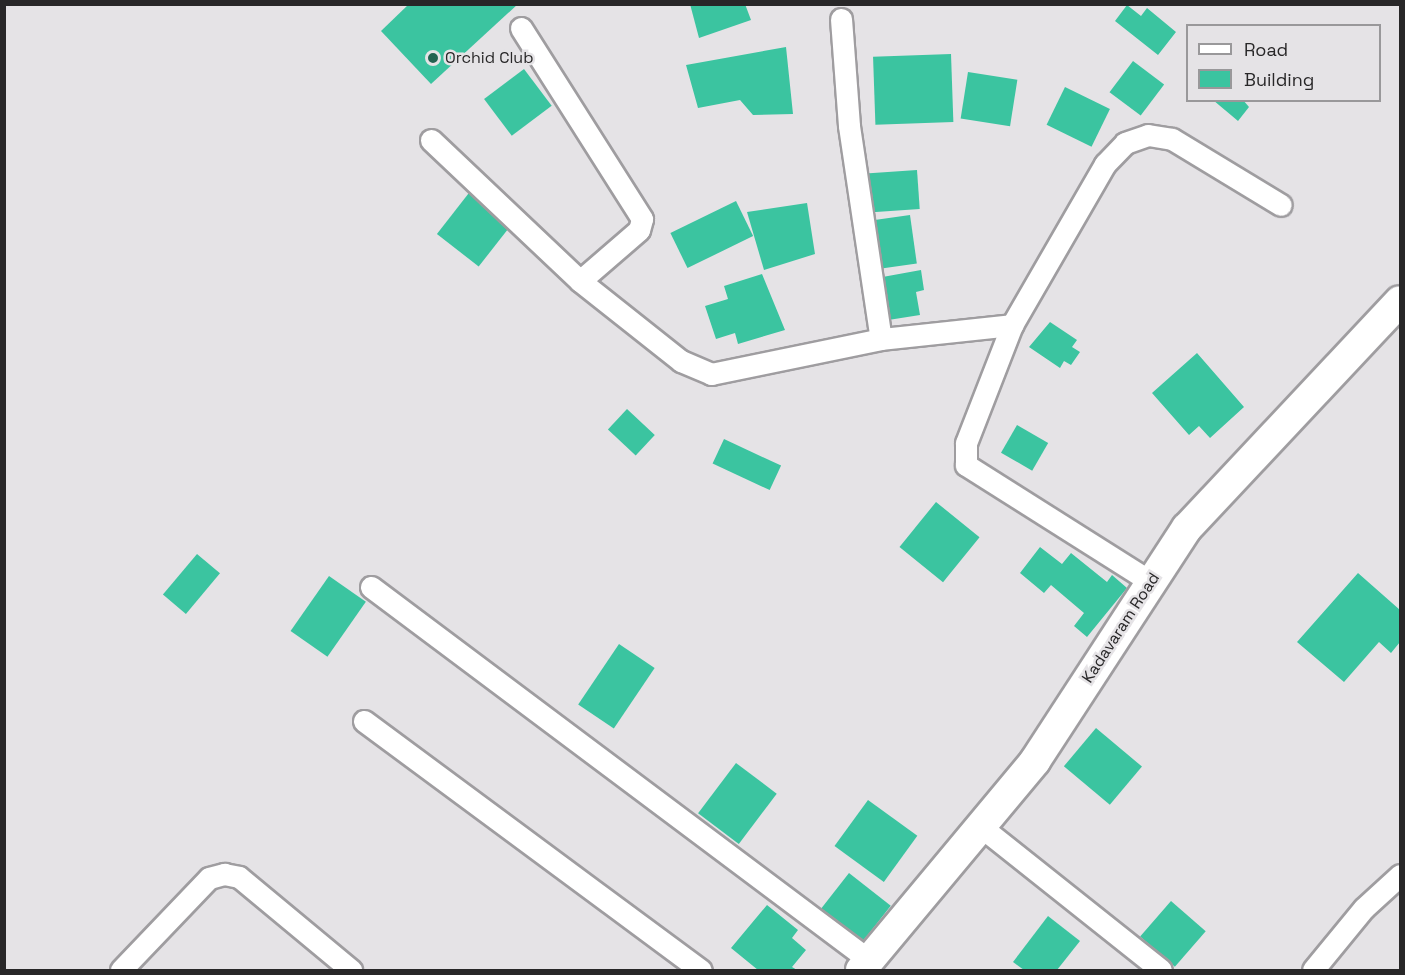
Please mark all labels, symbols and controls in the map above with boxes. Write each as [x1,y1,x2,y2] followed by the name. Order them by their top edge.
[1186,24,1381,102] legend
[1244,38,1288,61] text: Road
[445,48,533,68] place label: Orchid Club
[426,51,440,65] marker: Orchid Club
[1244,68,1314,91] text: Building
[1078,569,1164,687] street label: Kadavaram Road

